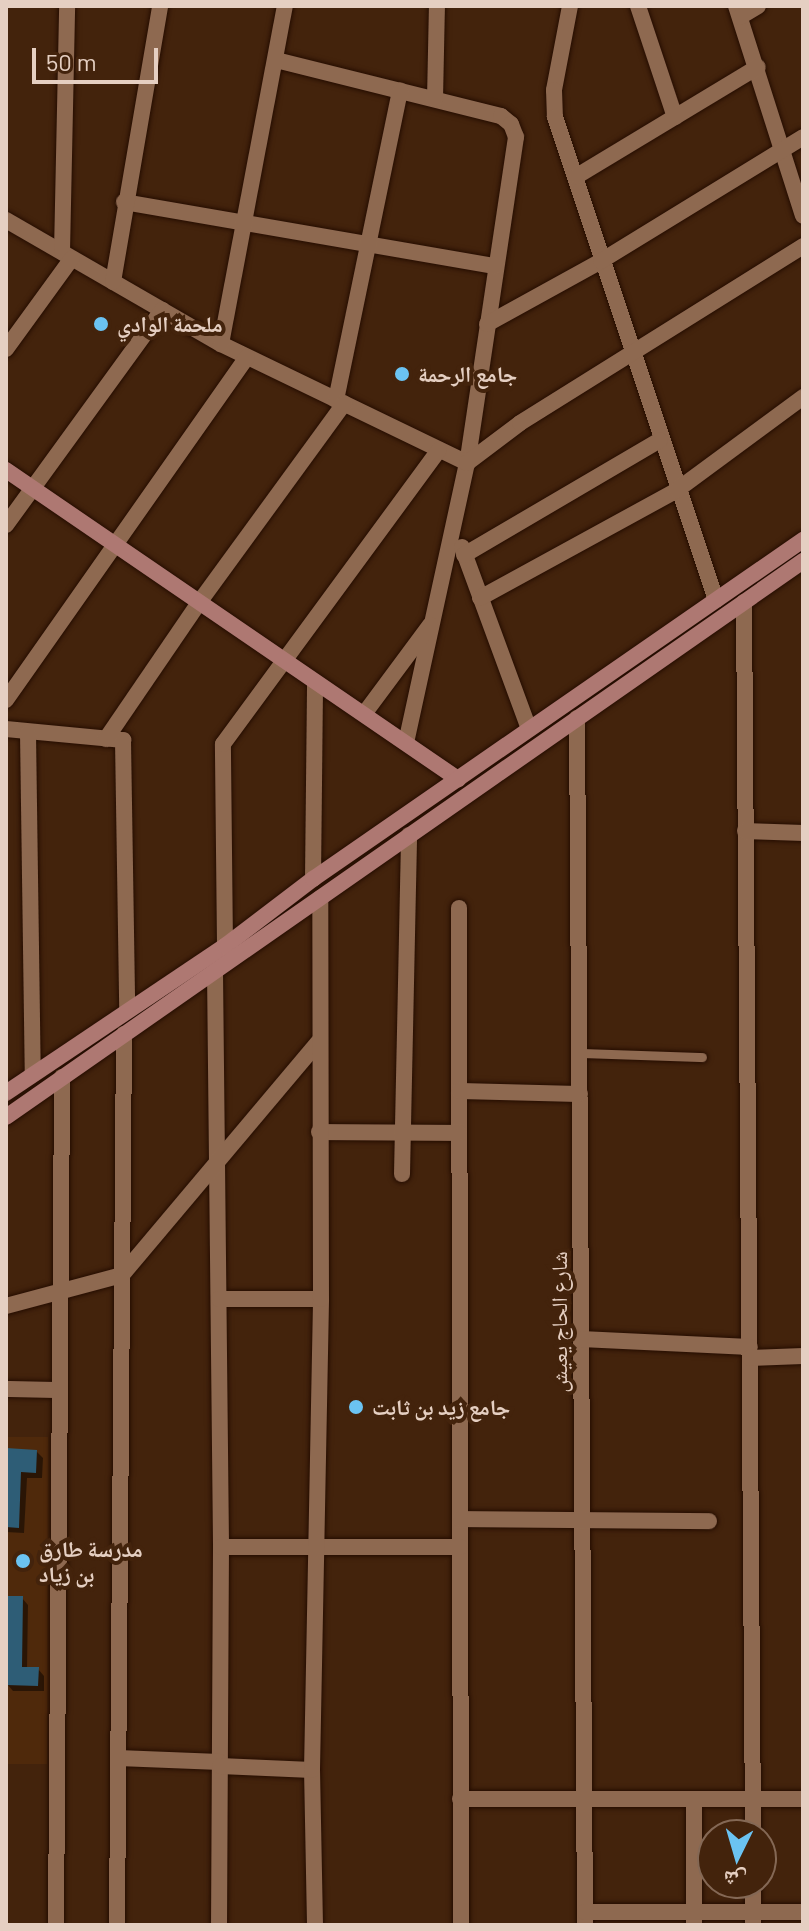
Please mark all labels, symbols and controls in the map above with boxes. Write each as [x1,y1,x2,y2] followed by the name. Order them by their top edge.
[36,32,162,82] scale bar
[46,47,97,76] text: 50 m
[117,311,223,337] place label: ملحمة الوادي
[92,315,110,333] marker: ملحمة الوادي
[418,361,517,387] place label: جامع الرحمة
[393,365,411,383] marker: جامع الرحمة
[546,1251,572,1393] street label: شارع الحاج يعيش
[372,1394,510,1420] place label: جامع زيد بن ثابت
[347,1398,365,1416] marker: جامع زيد بن ثابت
[39,1535,143,1586] place label: مدرسة طارق بن زياد
[14,1552,32,1570] marker: مدرسة طارق بن زياد
[697,1819,777,1899] north arrow
[722,1867,748,1895] text: ش

